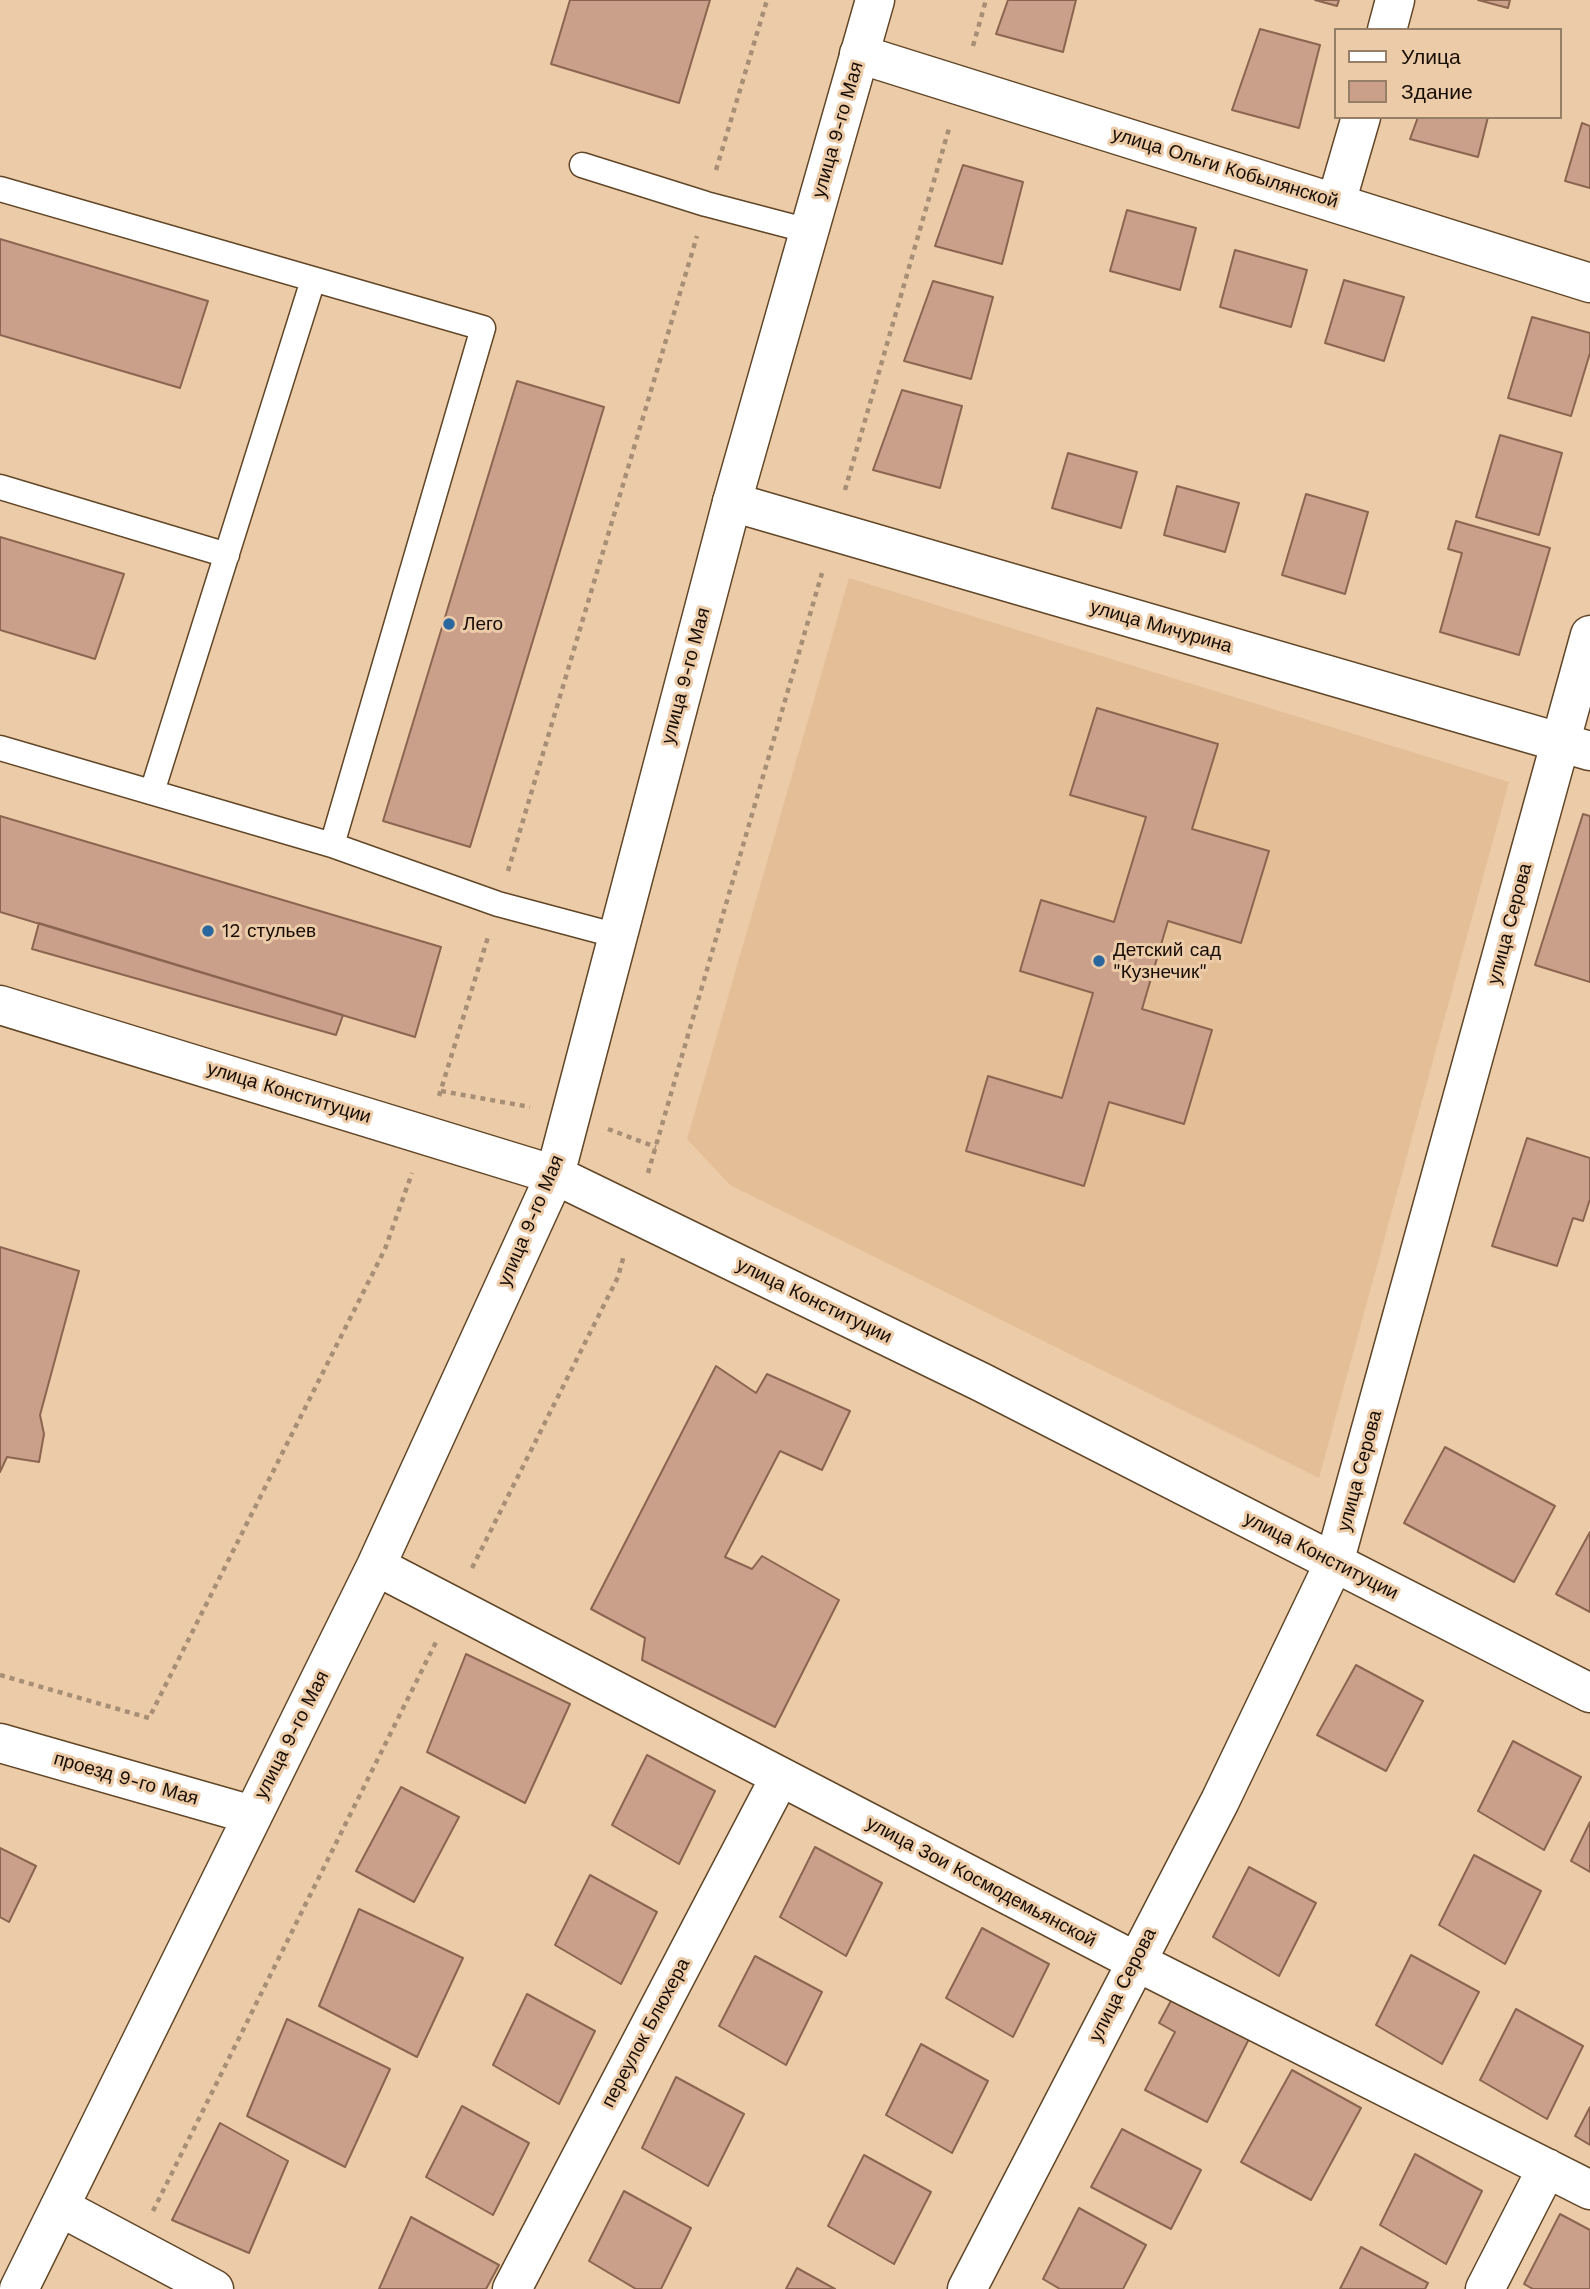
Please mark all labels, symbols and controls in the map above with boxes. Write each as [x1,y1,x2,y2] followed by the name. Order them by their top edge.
[1334,28,1562,119] legend
[1401,44,1461,69] text: Улица
[808,59,868,201] street label: улица 9-го Мая
[1401,79,1473,104] text: Здание
[1109,123,1341,213] street label: улица Ольги Кобылянской
[1087,596,1235,658] street label: улица Мичурина
[657,605,715,747] street label: улица 9-го Мая
[463,613,503,635] place label: Лего
[441,616,457,632] marker: Лего
[1483,861,1537,987] street label: улица Серова
[222,920,316,942] place label: 12 стульев
[200,923,216,939] marker: 12 стульев
[1113,939,1221,983] place label: Детский сад "Кузнечик"
[1091,953,1107,969] marker: Детский сад "Кузнечик"
[204,1057,374,1129] street label: улица Конституции
[493,1152,569,1290] street label: улица 9-го Мая
[733,1253,895,1349] street label: улица Конституции
[1333,1408,1387,1534] street label: улица Серова
[1240,1507,1402,1605] street label: улица Конституции
[250,1667,334,1803] street label: улица 9-го Мая
[51,1747,201,1811] street label: проезд 9-го Мая
[862,1812,1100,1952] street label: улица Зои Космодемьянской
[1085,1924,1161,2046] street label: улица Серова
[597,1954,695,2112] street label: переулок Блюхера

